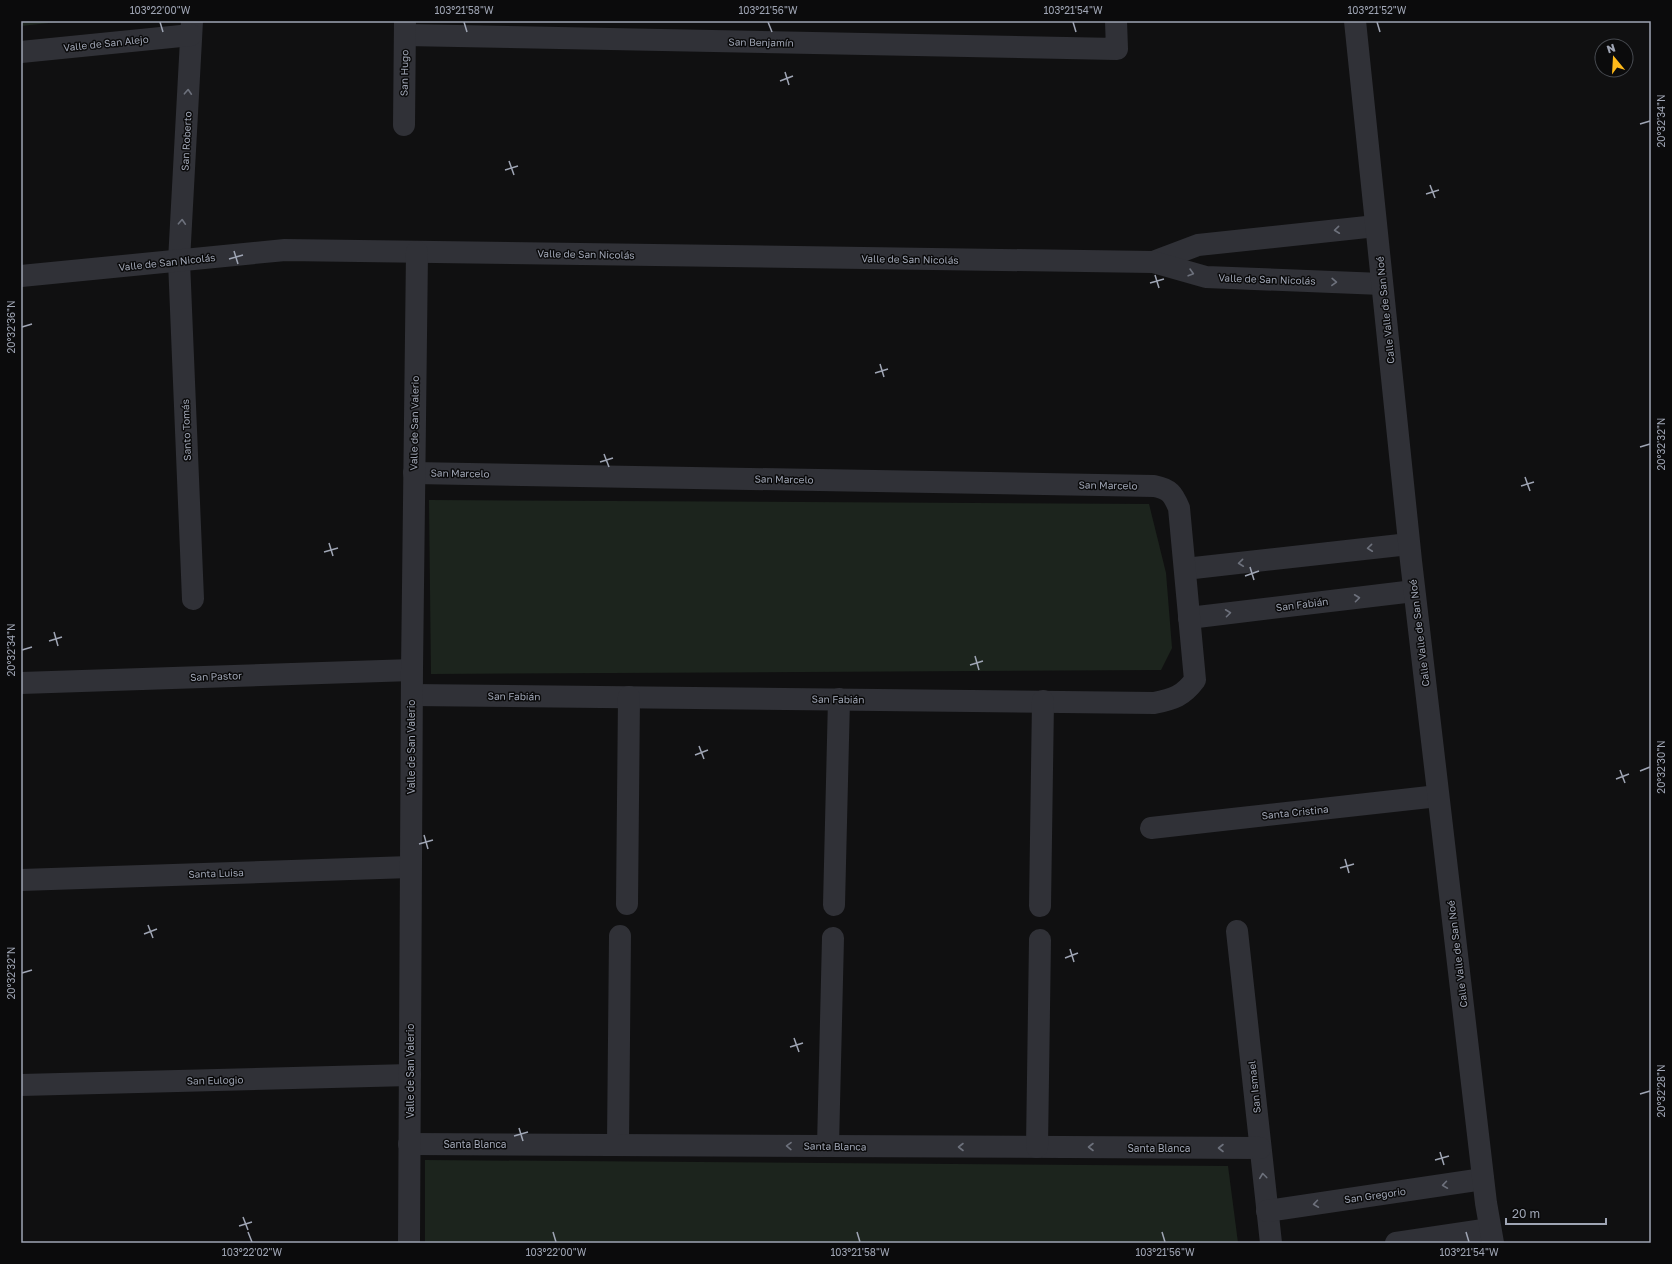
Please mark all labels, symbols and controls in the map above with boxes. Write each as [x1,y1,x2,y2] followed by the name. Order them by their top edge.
[130,4,191,16] text: 103°22'00"W
[434,4,494,16] text: 103°21'58"W
[738,4,798,16] text: 103°21'56"W
[1043,4,1103,16] text: 103°21'54"W
[1348,4,1407,16] text: 103°21'52"W
[63,33,149,53] street label: Valle de San Alejo
[728,35,794,49] street label: San Benjamín
[1594,38,1634,78] north arrow
[1605,41,1617,55] text: N
[398,50,410,96] street label: San Hugo
[184,89,193,95] one-way arrow
[1655,94,1667,148] text: 20°32'34"N
[178,111,194,171] street label: San Roberto
[177,219,186,225] one-way arrow
[1334,225,1340,234] one-way arrow
[537,247,635,261] street label: Valle de San Nicolás
[118,251,216,273] street label: Valle de San Nicolás
[861,252,959,266] street label: Valle de San Nicolás
[1373,255,1397,364] street label: Calle Valle de San Noé
[1187,268,1194,276] one-way arrow
[1218,271,1316,287] street label: Valle de San Nicolás
[1331,278,1337,286] one-way arrow
[5,300,17,354] text: 20°32'36"N
[407,376,421,470] street label: Valle de San Valerio
[179,399,193,461] street label: Santo Tomás
[1655,418,1667,470] text: 20°32'32"N
[430,466,490,480] street label: San Marcelo
[754,472,814,486] street label: San Marcelo
[1078,478,1138,492] street label: San Marcelo
[1367,543,1373,552] one-way arrow
[1238,558,1244,567] one-way arrow
[1406,578,1432,687] street label: Calle Valle de San Noé
[1354,594,1360,603] one-way arrow
[1275,595,1329,613] street label: San Fabián
[1225,609,1231,618] one-way arrow
[5,623,17,677] text: 20°32'34"N
[190,669,242,683] street label: San Pastor
[488,690,540,702] street label: San Fabián
[812,693,864,705] street label: San Fabián
[405,700,417,794] street label: Valle de San Valerio
[1655,740,1667,794] text: 20°32'30"N
[1261,803,1329,821] street label: Santa Cristina
[188,866,244,880] street label: Santa Luisa
[1444,899,1470,1008] street label: Calle Valle de San Noé
[5,947,17,999] text: 20°32'32"N
[404,1024,416,1118] street label: Valle de San Valerio
[1245,1060,1263,1114] street label: San Ismael
[1655,1064,1667,1118] text: 20°32'28"N
[187,1074,243,1086] street label: San Eulogio
[443,1138,507,1150] street label: Santa Blanca
[803,1139,867,1153] street label: Santa Blanca
[786,1142,792,1150] one-way arrow
[1127,1142,1191,1154] street label: Santa Blanca
[958,1143,964,1151] one-way arrow
[1088,1143,1094,1152] one-way arrow
[1218,1144,1224,1152] one-way arrow
[1259,1173,1268,1179] one-way arrow
[1442,1180,1448,1189] one-way arrow
[1343,1185,1407,1205] street label: San Gregorio
[1313,1199,1319,1208] one-way arrow
[1506,1200,1606,1226] scale bar
[1512,1206,1540,1221] text: 20 m
[222,1246,283,1258] text: 103°22'02"W
[526,1246,587,1258] text: 103°22'00"W
[830,1246,890,1258] text: 103°21'58"W
[1135,1246,1195,1258] text: 103°21'56"W
[1439,1246,1499,1258] text: 103°21'54"W

